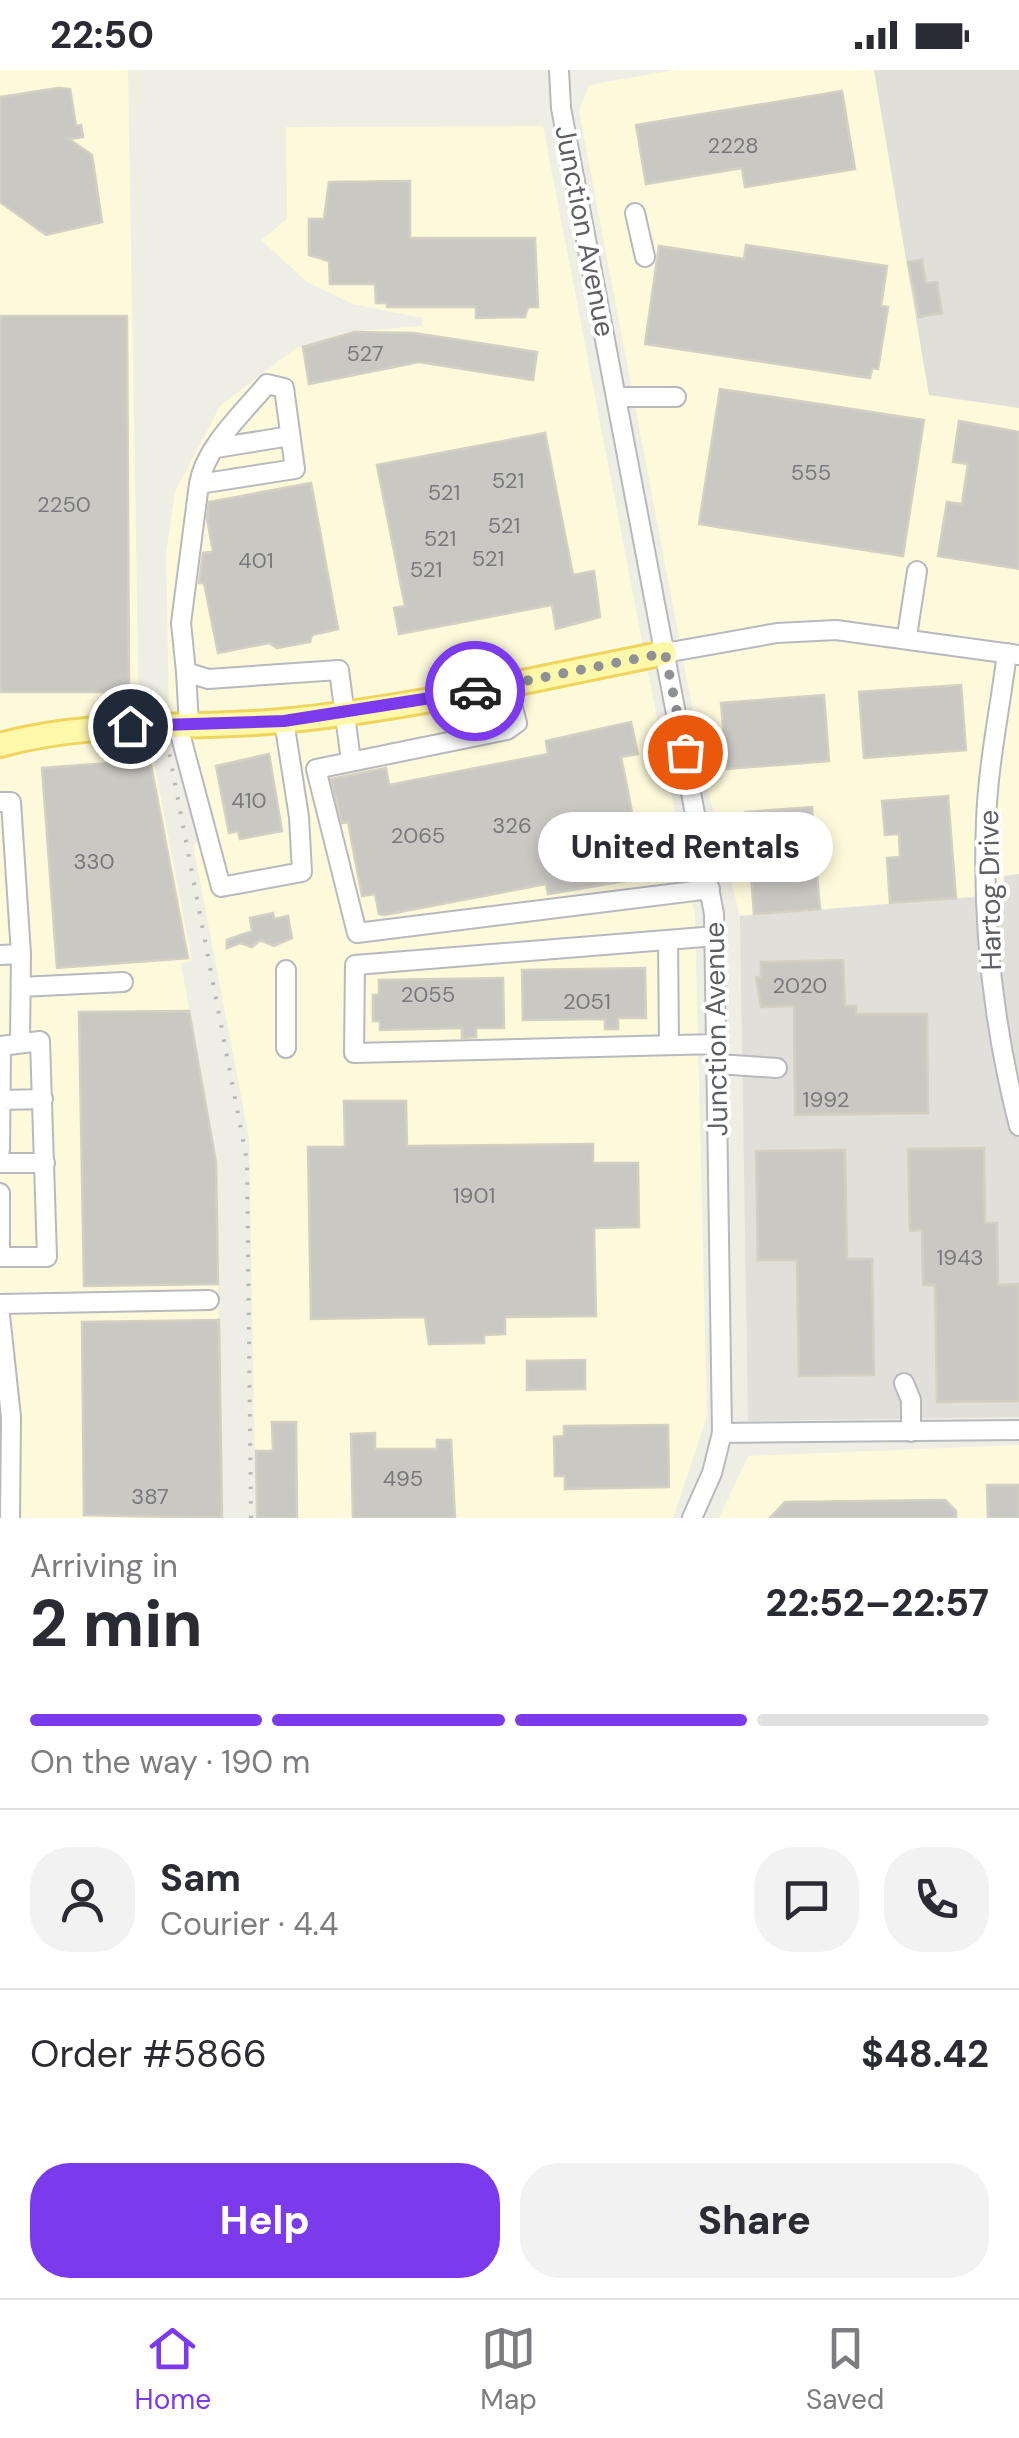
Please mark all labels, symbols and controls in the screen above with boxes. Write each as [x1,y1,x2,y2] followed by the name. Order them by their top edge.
[50,10,154,60] text: 22:50
[546,122,624,340] street label: Junction Avenue
[707,131,759,160] house number: 2228
[346,339,384,368] house number: 527
[791,458,831,487] house number: 555
[492,466,524,495] house number: 521
[428,478,460,507] house number: 521
[37,490,91,519] house number: 2250
[488,511,520,540] house number: 521
[424,524,456,553] house number: 521
[472,544,504,573] house number: 521
[238,546,274,575] house number: 401
[410,555,442,584] house number: 521
[425,641,525,741] courier
[448,664,503,719] icon: car
[88,684,173,769] pin
[103,699,158,754] icon: home
[643,710,728,795] pin
[658,725,713,780] icon: bag
[231,786,267,815] house number: 410
[970,809,1010,971] street label: Hartog Drive
[492,811,532,840] house number: 326
[538,812,832,882] callout: United Rentals
[391,821,445,850] house number: 2065
[571,826,800,868] text: United Rentals
[73,847,115,876] house number: 330
[696,921,736,1137] street label: Junction Avenue
[773,971,827,1000] house number: 2020
[401,980,455,1009] house number: 2055
[563,987,611,1016] house number: 2051
[803,1085,849,1114] house number: 1992
[453,1181,495,1210] house number: 1901
[936,1243,984,1272] house number: 1943
[383,1464,423,1493] house number: 495
[131,1482,169,1511] house number: 387
[30,1545,178,1587] text: Arriving in
[766,1578,989,1628] text: 22:52–22:57
[30,1582,203,1666] text: 2 min
[30,1741,310,1783] text: On the way · 190 m
[30,1847,135,1952] button: person
[754,1847,859,1952] button: chat
[884,1847,989,1952] button: phone
[160,1853,241,1903] text: Sam
[160,1903,338,1945] text: Courier · 4.4
[30,2029,267,2079] text: Order #5866
[861,2029,989,2079] text: $48.42
[30,2163,500,2278] button: Help
[520,2163,989,2278] button: Share
[135,2321,211,2418] tab: Home
[480,2321,537,2418] tab: Map
[806,2321,884,2418] tab: Saved

